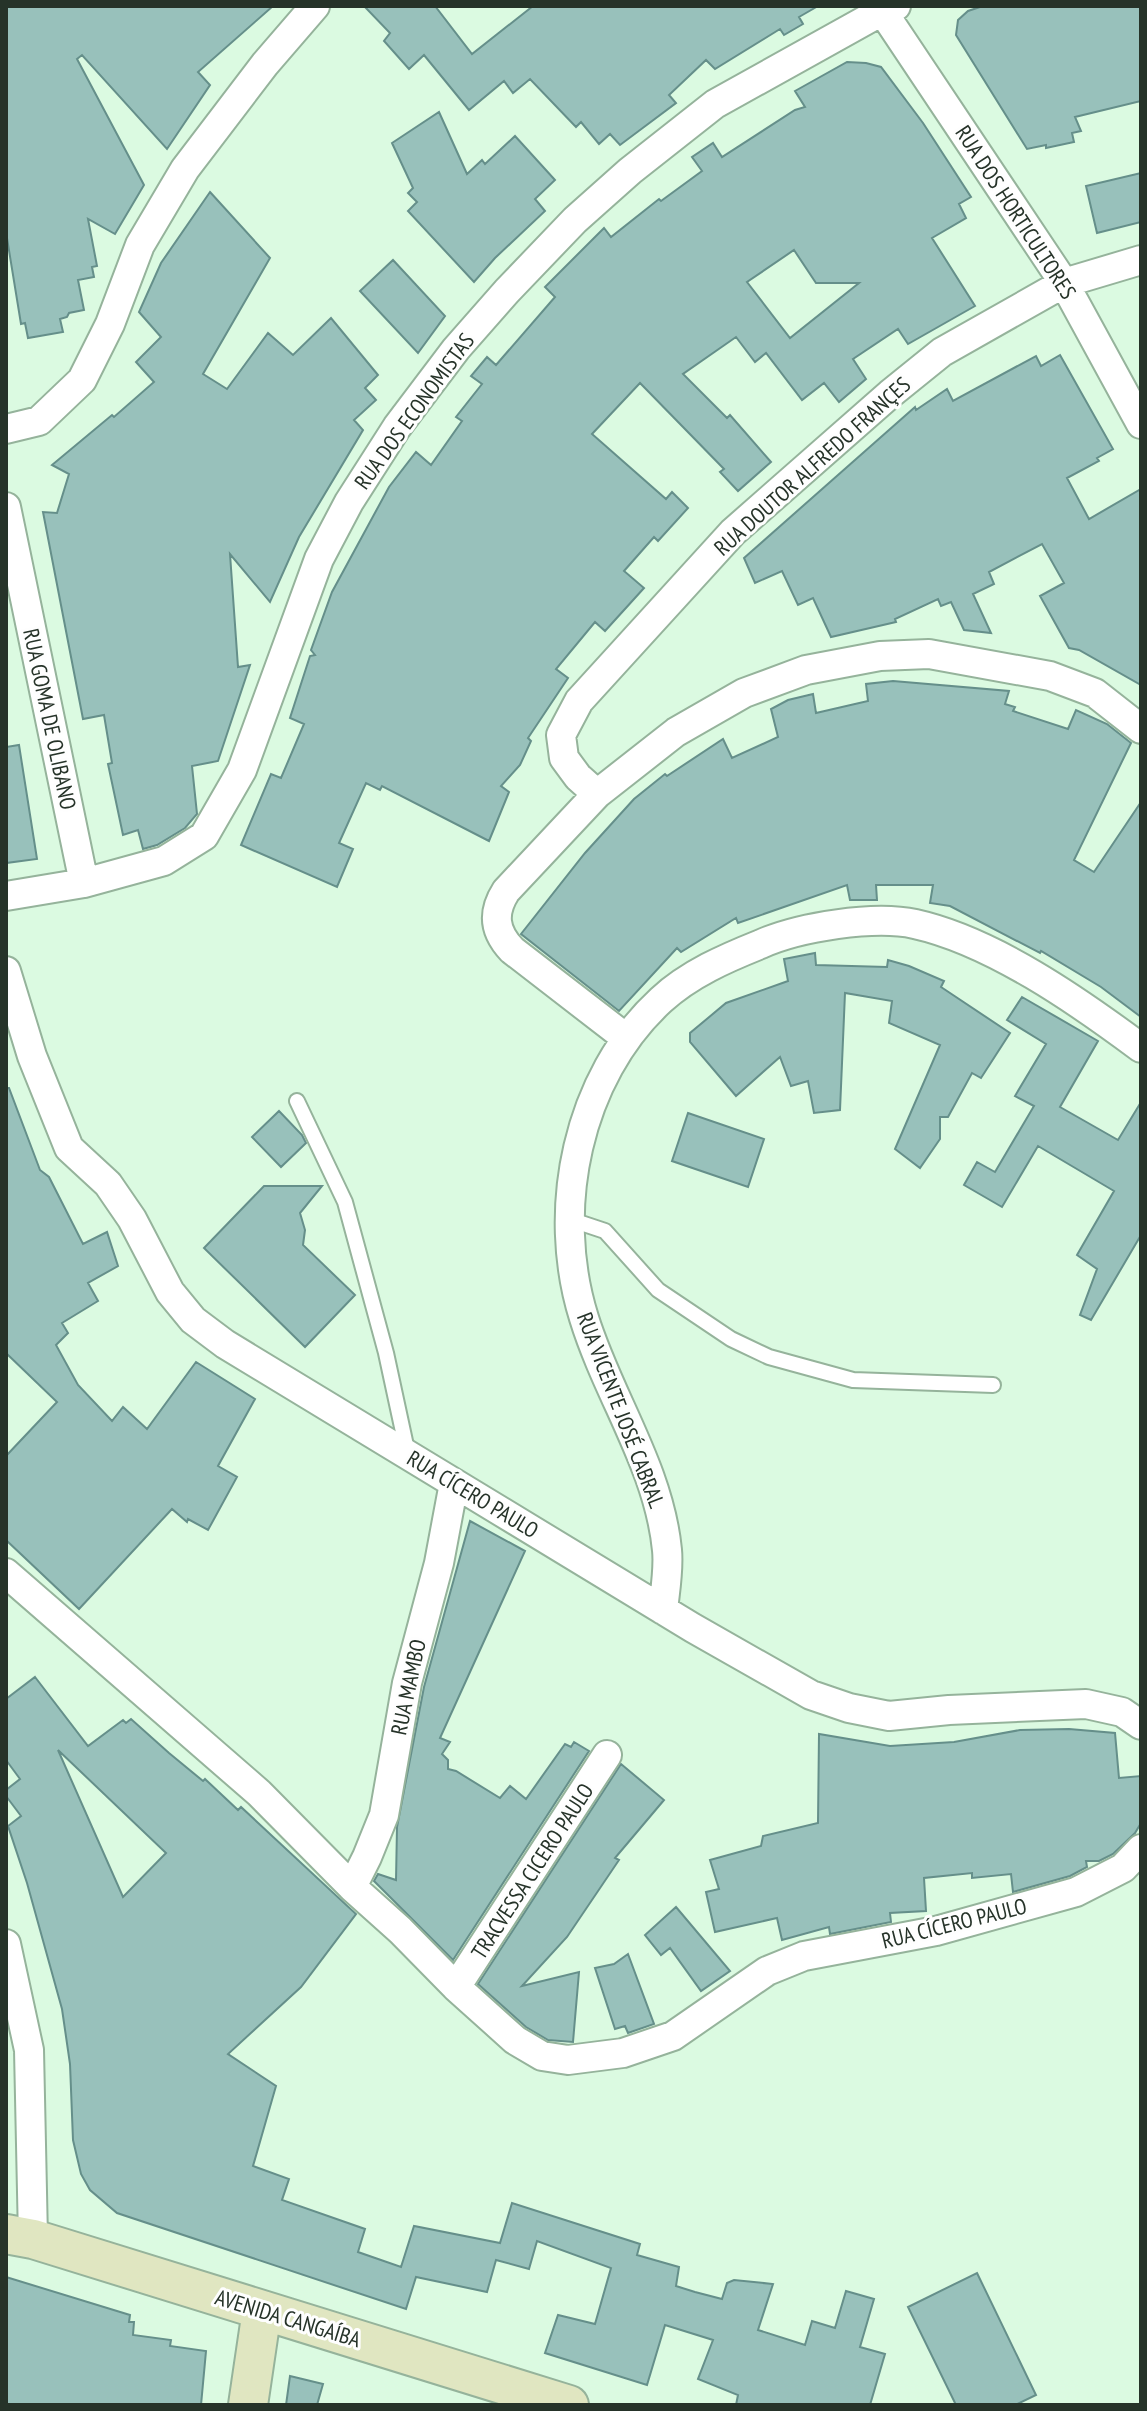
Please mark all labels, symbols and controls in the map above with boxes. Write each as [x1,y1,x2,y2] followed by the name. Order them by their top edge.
[949,120,1083,304] street label: RUA DOS HORTICULTORES
[348,327,480,495] street label: RUA DOS ECONOMISTAS
[708,370,916,562] street label: RUA DOUTOR ALFREDO FRANÇES
[17,626,83,812] street label: RUA GOMA DE OLIBANO
[571,1308,671,1512] street label: RUA VICENTE JOSÉ CABRAL
[402,1444,544,1544] street label: RUA CÍCERO PAULO
[384,1637,432,1737] street label: RUA MAMBO
[465,1778,599,1964] street label: TRACVESSA CICERO PAULO
[879,1891,1029,1955] street label: RUA CÍCERO PAULO
[212,2283,365,2354] street label: AVENIDA CANGAÍBA

